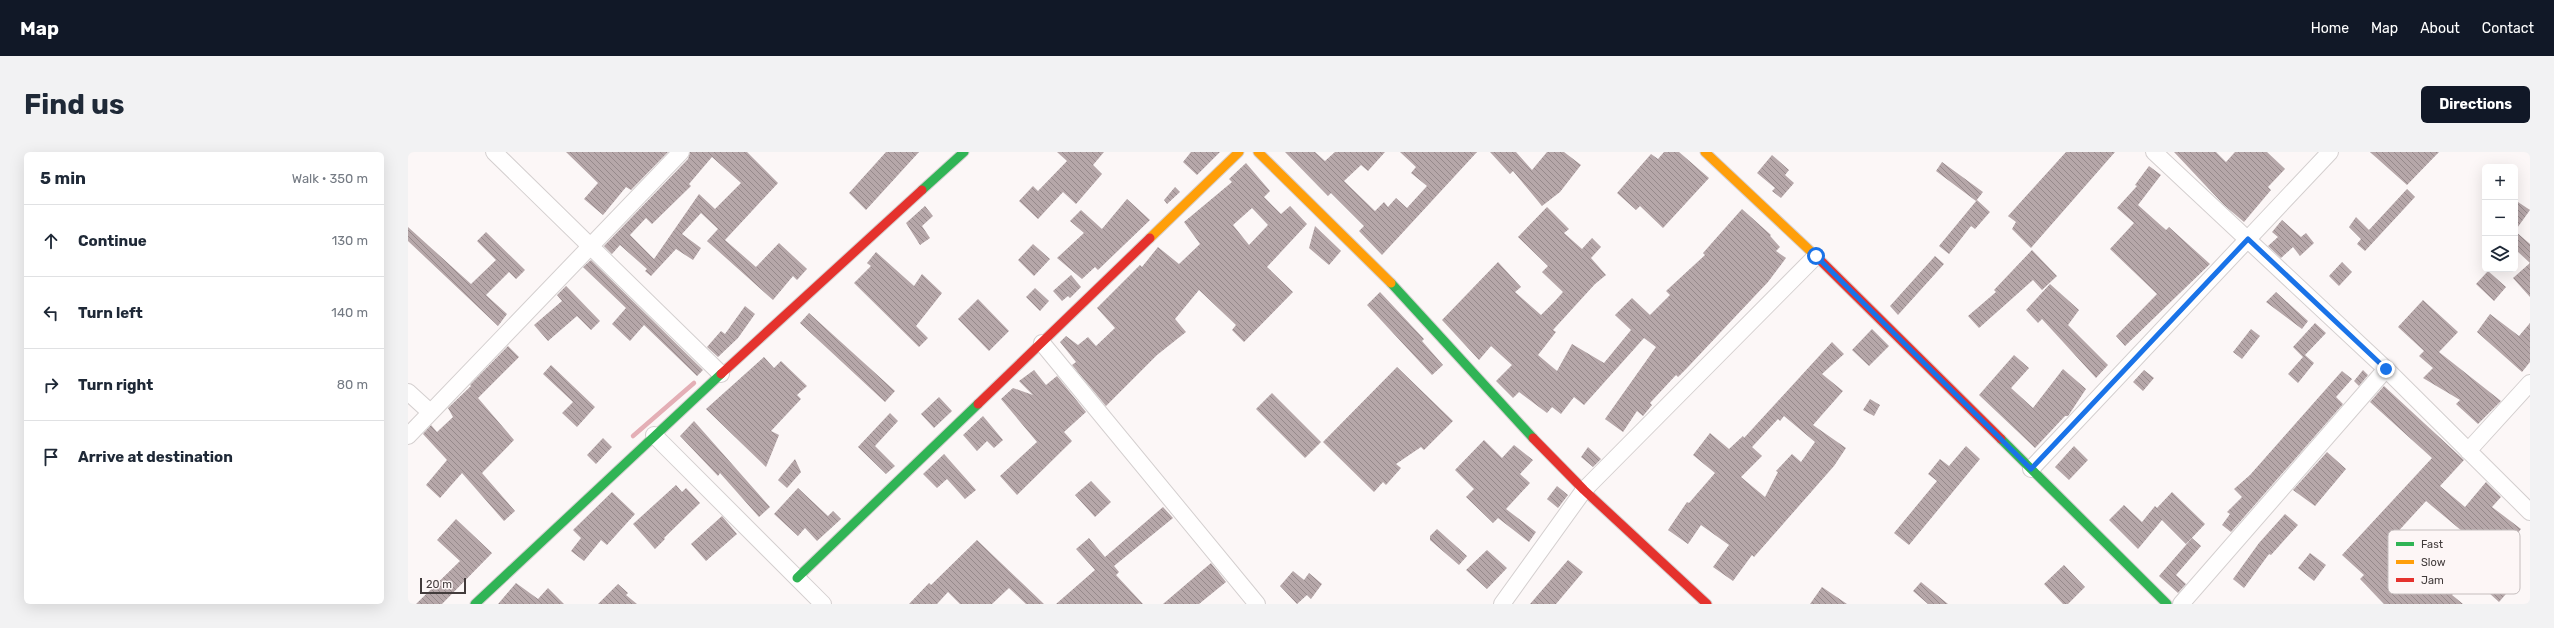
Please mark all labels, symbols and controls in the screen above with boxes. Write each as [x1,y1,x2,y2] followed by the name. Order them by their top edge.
[20,17,59,40] text: Map
[2311,20,2349,37] text: Home
[2371,20,2398,37] text: Map
[2420,20,2460,37] text: About
[2482,20,2534,37] text: Contact
[2421,86,2530,123] button: Directions
[24,88,124,121] text: Find us
[2482,164,2518,272] map controls
[2482,164,2518,200] button: +
[40,168,86,188] text: 5 min
[292,171,368,186] text: Walk · 350 m
[2482,200,2518,236] button: −
[40,230,62,252] icon: ahead
[78,232,147,250] text: Continue
[332,233,368,248] text: 130 m
[2482,236,2518,272] button: layers
[1807,247,1825,265] route start
[40,302,62,324] icon: left
[78,304,143,322] text: Turn left
[331,305,368,320] text: 140 m
[2377,360,2395,378] route end
[40,374,62,396] icon: right
[78,376,153,394] text: Turn right
[337,377,368,392] text: 80 m
[40,446,62,468] icon: arrive
[78,448,233,466] text: Arrive at destination
[2388,530,2520,594] legend
[2421,538,2444,551] text: Fast
[2421,556,2446,569] text: Slow
[2421,574,2444,587] text: Jam
[420,576,466,595] scale bar
[426,578,452,591] text: 20 m

